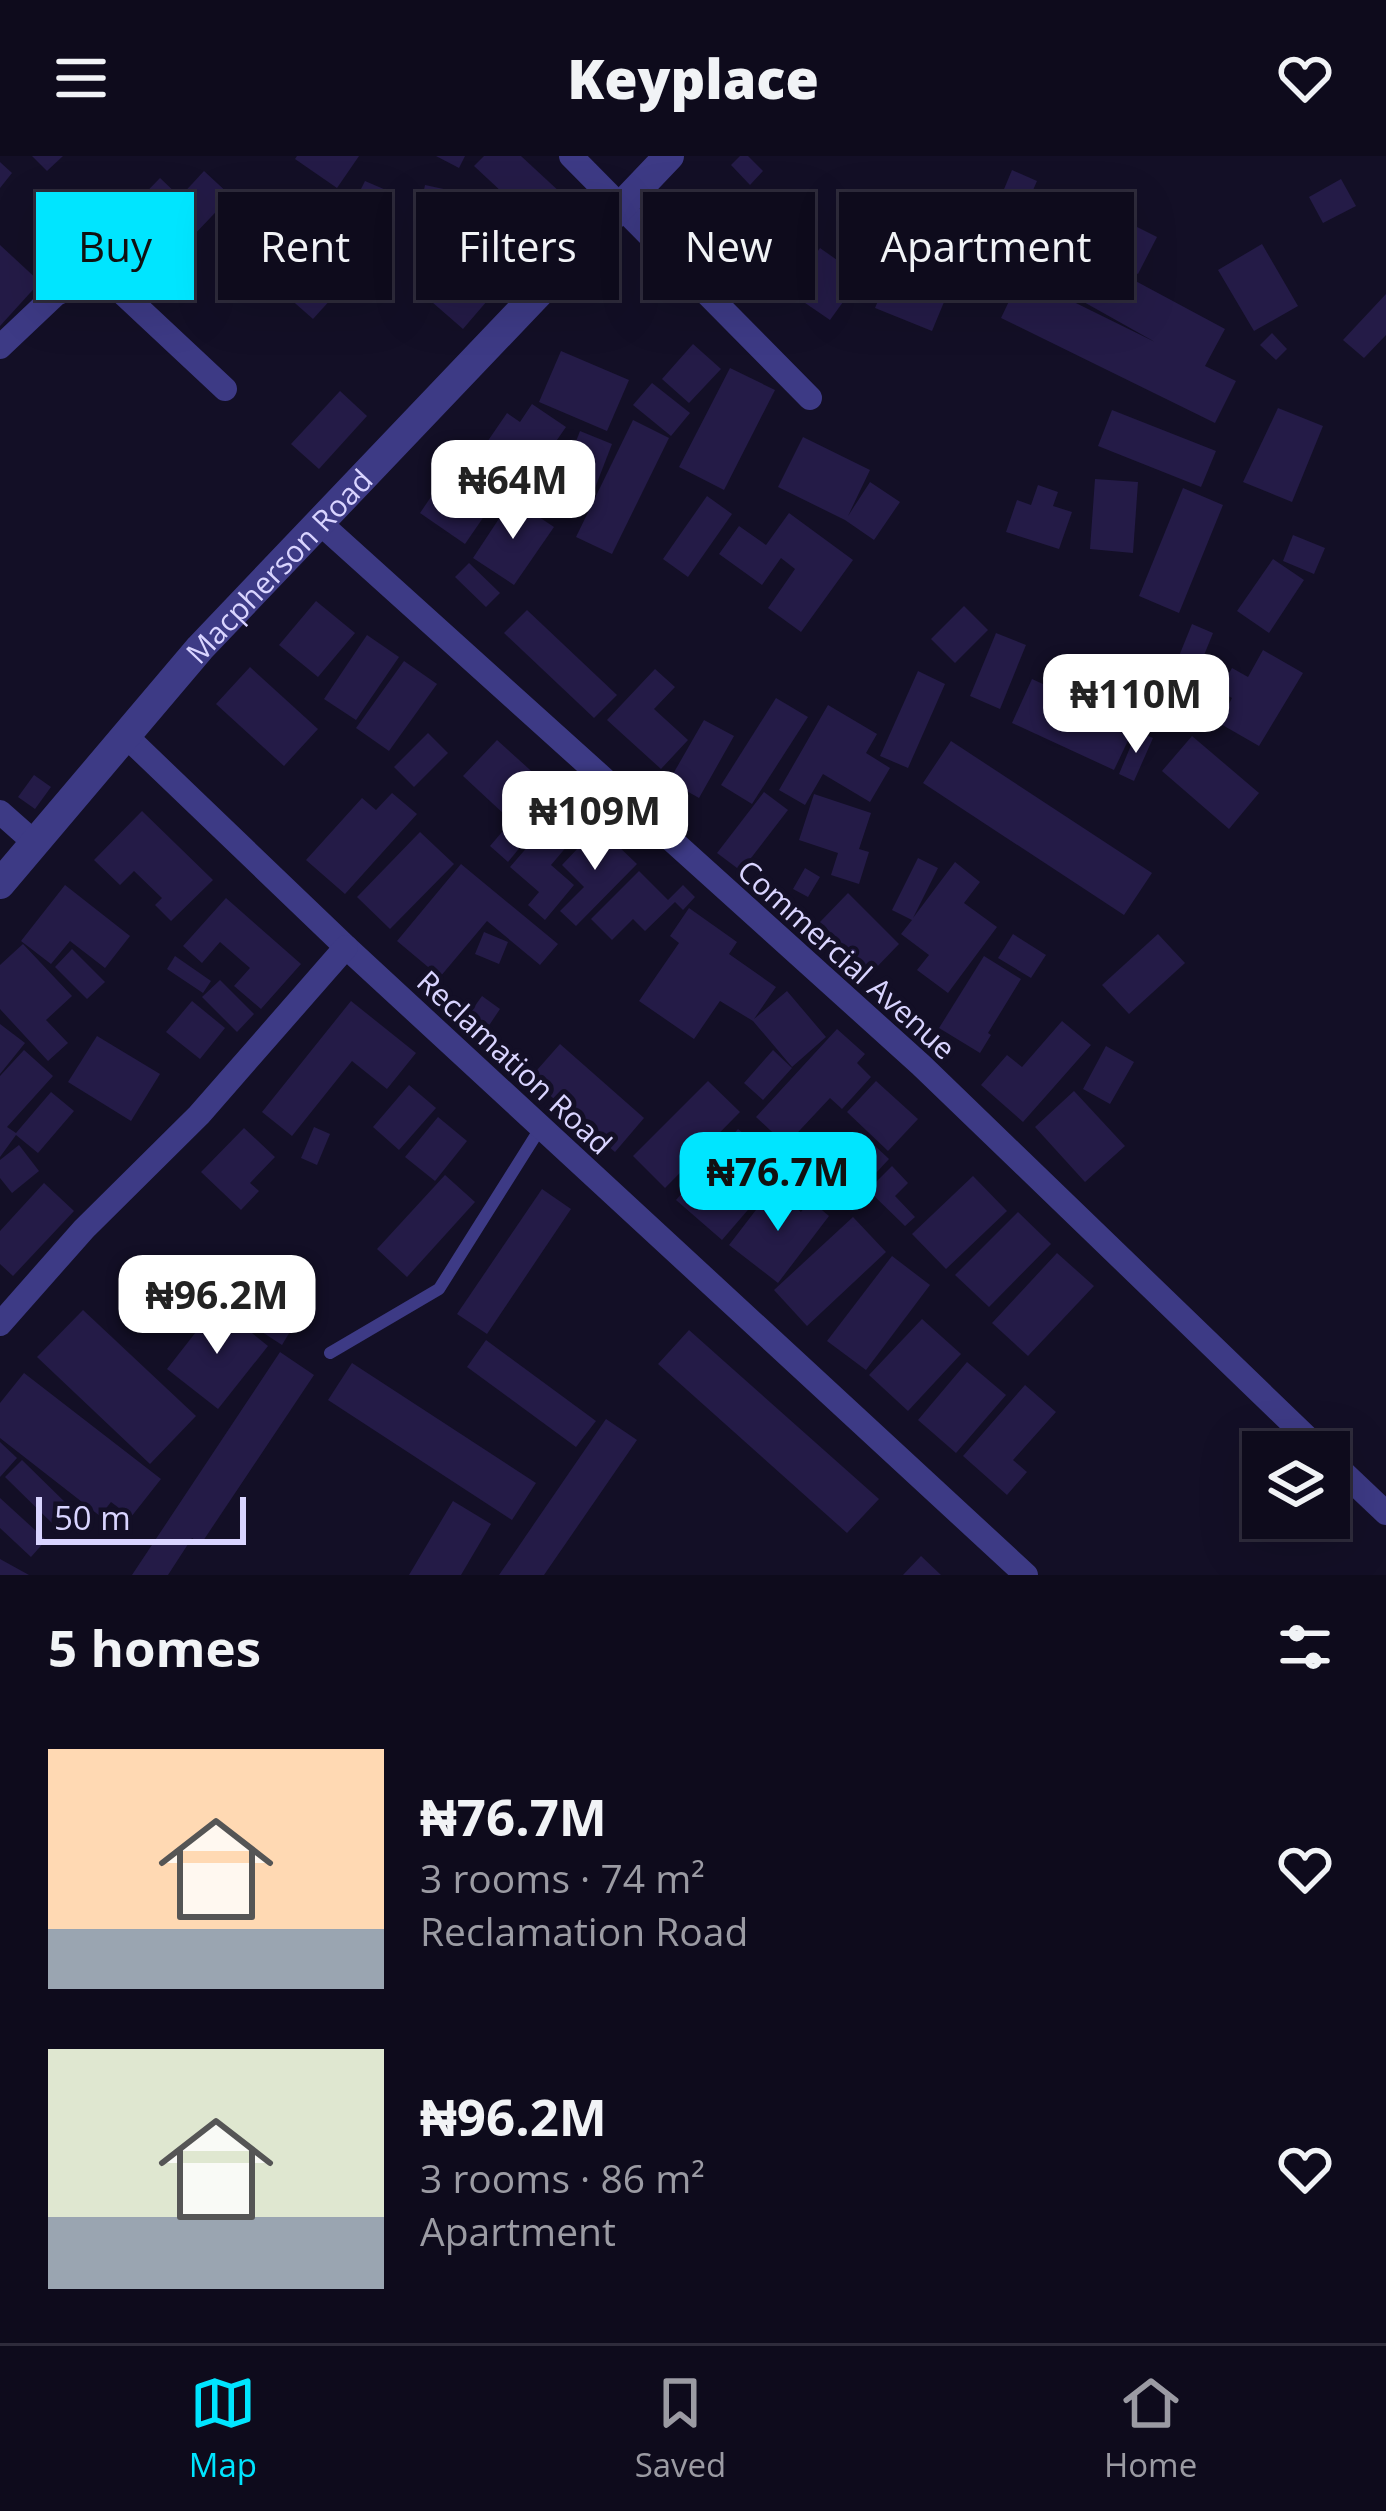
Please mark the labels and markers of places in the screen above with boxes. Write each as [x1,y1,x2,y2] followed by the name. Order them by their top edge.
[442,440,584,542] pin: ₦64M
[1052,654,1220,756] pin: ₦110M
[511,771,679,873] pin: ₦109M
[680,1132,876,1234] pin: ₦76.7M
[119,1255,315,1357] pin: ₦96.2M

